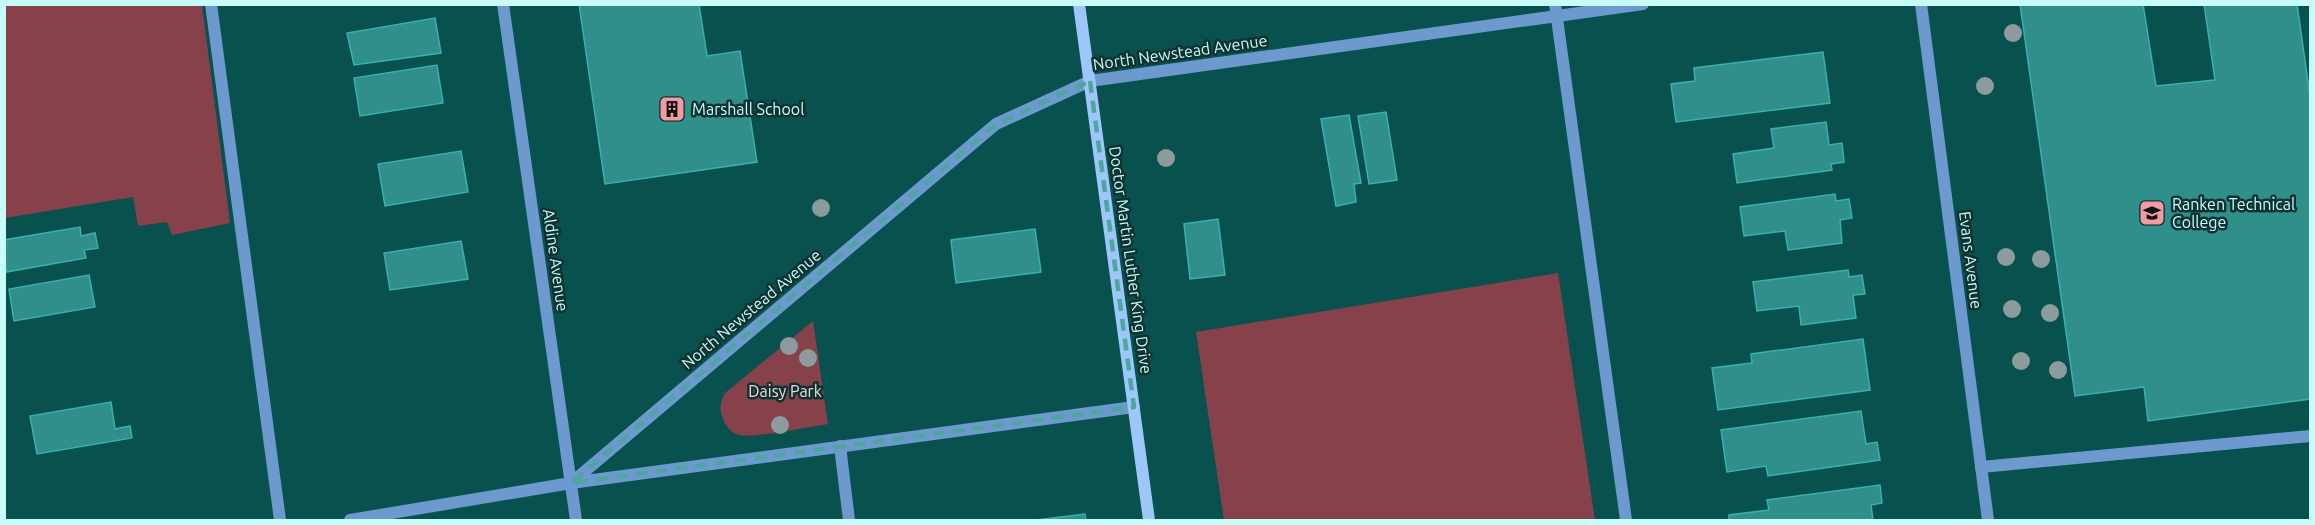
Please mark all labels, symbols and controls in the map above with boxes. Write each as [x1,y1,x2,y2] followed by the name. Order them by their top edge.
[1092,31,1268,73] street label: North Newstead Avenue
[657,94,687,124] building icon: Marshall School
[692,100,804,118] place label: Marshall School
[1106,145,1156,375] street label: Doctor Martin Luther King Drive
[2172,195,2295,231] place label: Ranken Technical College
[2137,198,2167,228] school or university icon: Ranken Technical College
[540,208,572,312] street label: Aldine Avenue
[1956,210,1986,310] street label: Evans Avenue
[678,246,824,372] street label: North Newstead Avenue
[748,382,822,400] park label: Daisy Park

